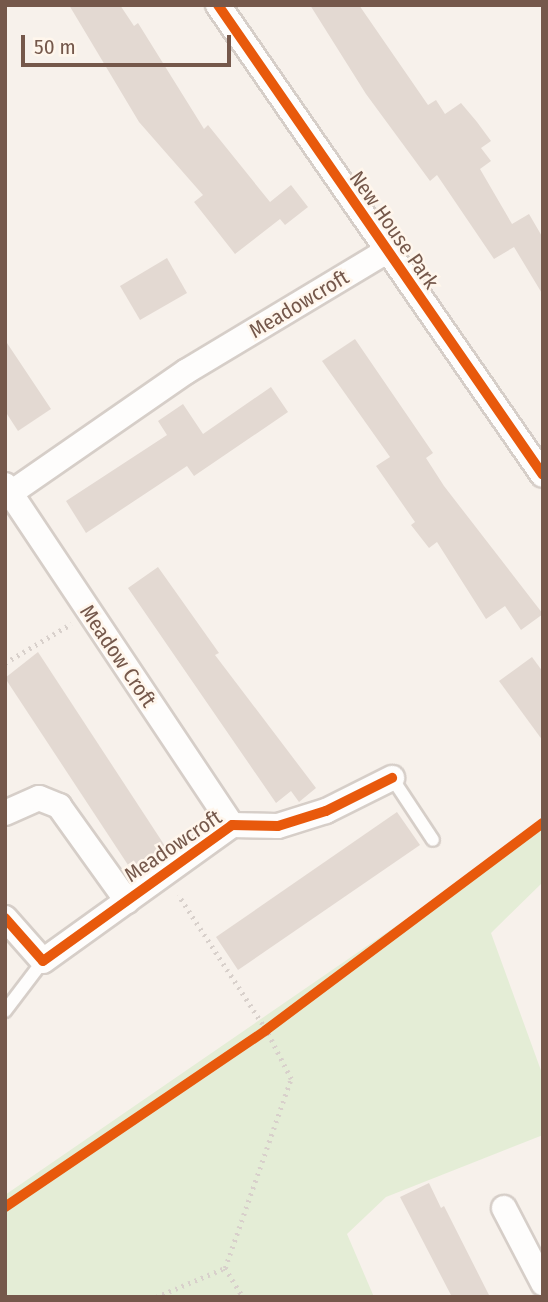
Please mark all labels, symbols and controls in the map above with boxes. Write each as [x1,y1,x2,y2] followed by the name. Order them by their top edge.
[24,21,234,65] scale bar
[34,34,76,60] text: 50 m
[344,166,444,294] street label: New House Park
[245,264,353,344] street label: Meadowcroft
[75,600,161,712] street label: Meadow Croft
[120,804,226,888] street label: Meadowcroft

